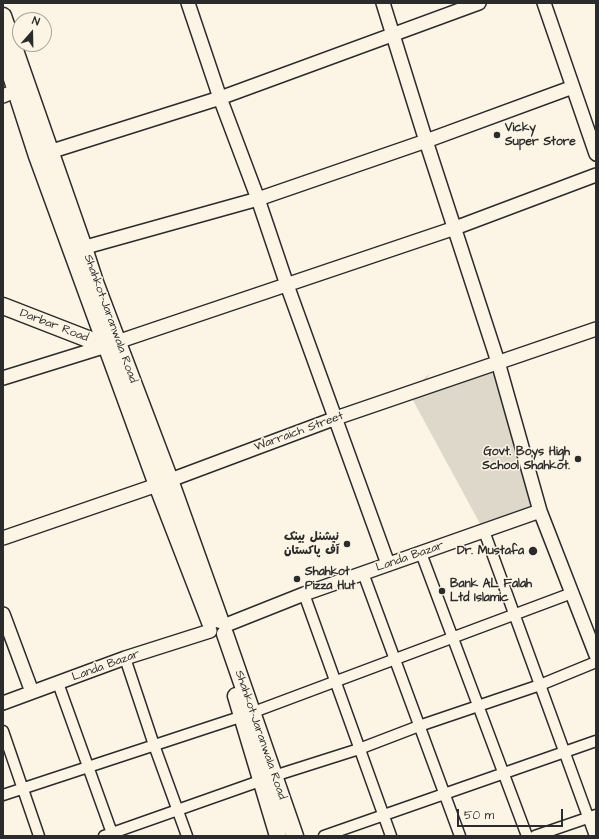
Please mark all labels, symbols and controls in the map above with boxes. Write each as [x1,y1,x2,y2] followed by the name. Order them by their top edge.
[12,12,52,52] north arrow
[30,13,42,29] text: N
[505,121,576,149] place label: Vicky Super Store
[492,130,502,140] marker: Vicky Super Store
[80,253,140,385] street label: Shahkot-Jaranwala Road
[18,306,90,346] street label: Darbar Road
[252,409,346,455] street label: Warraich Street
[482,445,570,473] place label: Govt. Boys High School Shahkot.
[573,454,583,464] marker: Govt. Boys High School Shahkot.
[284,530,339,558] place label: نیشنل بینک آف پاکستان
[342,539,352,549] marker: نیشنل بینک آف پاکستان
[374,539,446,575] street label: Landa Bazar
[457,544,524,558] place label: Dr. Mustafa
[527,545,539,557] marker: Dr. Mustafa
[305,565,355,593] place label: Shahkot Pizza Hut
[292,574,302,584] marker: Shahkot Pizza Hut
[450,577,532,605] place label: Bank AL Falah Ltd Islamic
[437,586,447,596] marker: Bank AL Falah Ltd Islamic
[70,647,142,685] street label: Landa Bazar
[231,668,289,802] street label: Shahkot-Jaranwala Road
[459,801,565,827] scale bar
[464,807,494,824] text: 50 m

